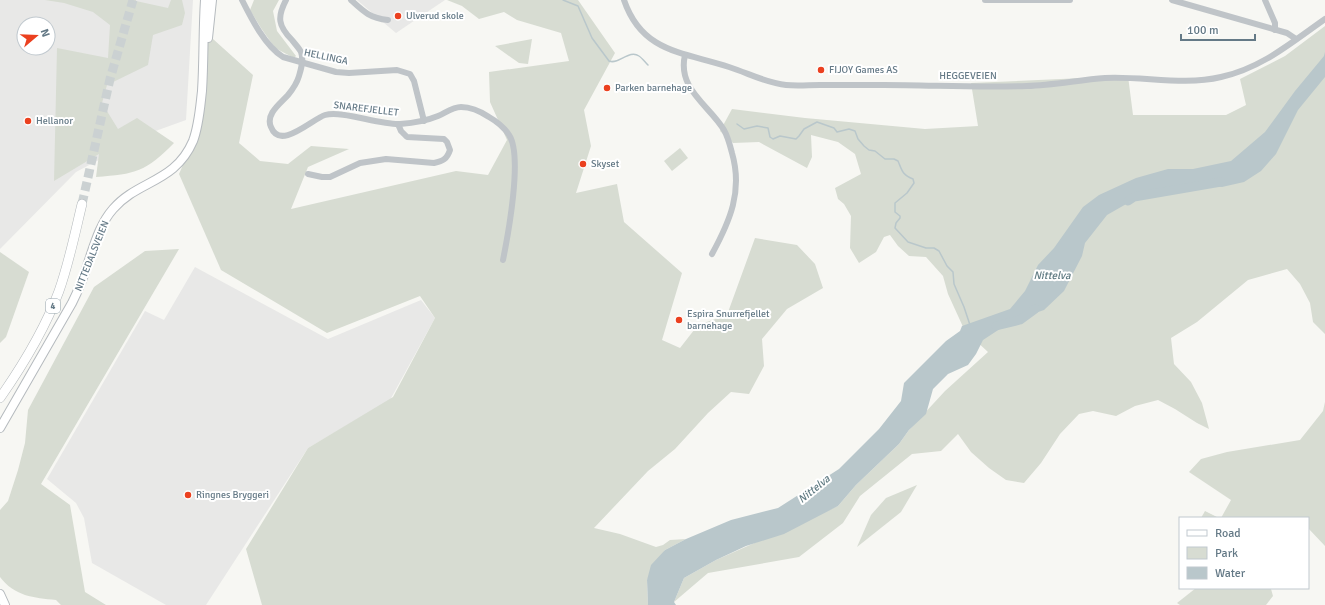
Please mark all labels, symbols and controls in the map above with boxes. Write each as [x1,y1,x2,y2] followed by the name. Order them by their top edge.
[406,10,464,22] place label: Ulverud skole
[393,11,403,21] marker: Ulverud skole
[16,16,56,56] north arrow
[1181,16,1255,42] scale bar
[1187,23,1219,38] text: 100 m
[38,27,52,39] text: N
[303,46,349,68] street label: HELLINGA
[829,64,898,76] place label: FIJOY Games AS
[816,65,826,75] marker: FIJOY Games AS
[939,70,997,82] street label: HEGGEVEIEN
[615,82,692,94] place label: Parken barnehage
[602,83,612,93] marker: Parken barnehage
[333,99,399,119] street label: SNAREFJELLET
[36,115,73,127] place label: Hellanor
[23,116,33,126] marker: Hellanor
[591,158,620,170] place label: Skyset
[578,159,588,169] marker: Skyset
[72,219,112,293] street label: NITTEDALSVEIEN
[1033,269,1071,282] water label: Nittelva
[46,299,60,313] road number: 4
[687,308,770,332] place label: Espira Snurrefjellet barnehage
[674,315,684,325] marker: Espira Snurrefjellet barnehage
[795,472,833,506] water label: Nittelva
[196,489,269,501] place label: Ringnes Bryggeri
[183,490,193,500] marker: Ringnes Bryggeri
[1179,517,1309,589] legend
[1215,526,1241,541] text: Road
[1215,546,1238,561] text: Park
[1215,566,1246,581] text: Water

